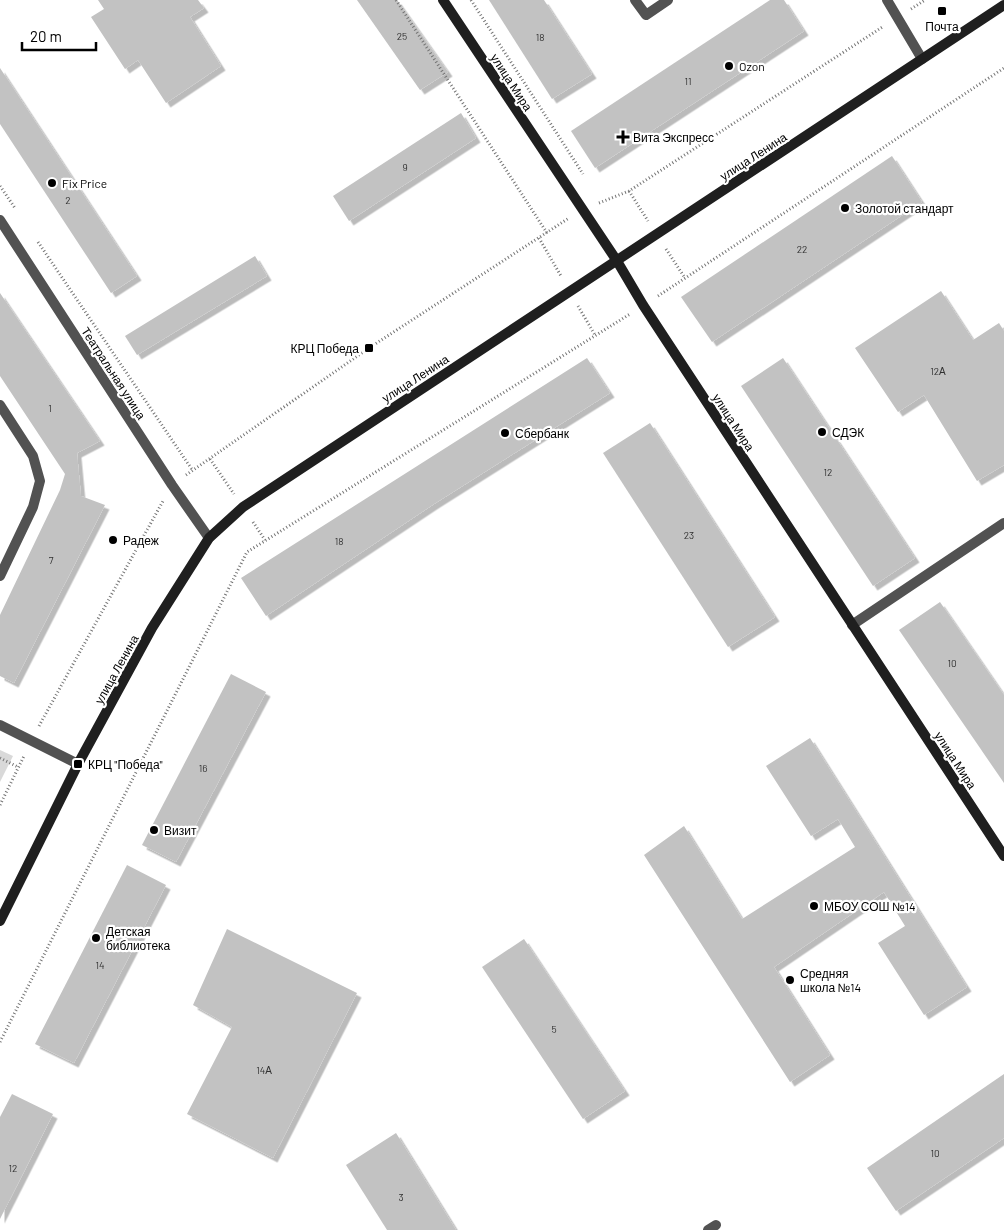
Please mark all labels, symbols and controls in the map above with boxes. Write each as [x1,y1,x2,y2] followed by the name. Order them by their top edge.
[936,5,948,17] marker: Почта
[925,19,959,33] place label: Почта
[22,20,96,52] scale bar
[30,27,62,45] text: 20 m
[397,30,407,42] house number: 25
[536,31,544,43] house number: 18
[487,51,536,114] street label: улица Мира
[739,59,765,73] place label: Ozon
[723,60,735,72] marker: Ozon
[684,75,692,87] house number: 11
[717,129,790,184] street label: улица Ленина
[633,130,714,145] place label: Вита Экспресс
[617,131,629,143] marker: Вита Экспресс
[402,161,408,173] house number: 9
[62,176,107,190] place label: Fix Price
[46,177,58,189] marker: Fix Price
[65,194,71,206] house number: 2
[855,201,954,216] place label: Золотой стандарт
[839,202,851,214] marker: Золотой стандарт
[797,243,807,255] house number: 22
[78,324,149,423] street label: Театральная улица
[291,341,359,356] place label: КРЦ Победа
[363,342,375,354] marker: КРЦ Победа
[379,351,452,406] street label: улица Ленина
[930,365,946,377] house number: 12А
[709,391,758,454] street label: улица Мира
[48,402,52,414] house number: 1
[832,425,864,440] place label: СДЭК
[515,426,570,441] place label: Сбербанк
[816,426,828,438] marker: СДЭК
[499,427,511,439] marker: Сбербанк
[824,466,832,478] house number: 12
[684,529,694,541] house number: 23
[123,533,159,548] place label: Радеж
[107,534,119,546] marker: Радеж
[335,535,343,547] house number: 18
[49,554,54,566] house number: 7
[91,632,142,706] street label: улица Ленина
[947,657,957,669] house number: 10
[931,729,980,792] street label: улица Мира
[88,757,163,772] place label: КРЦ "Победа"
[72,758,84,770] marker: КРЦ "Победа"
[199,762,207,774] house number: 16
[164,823,197,837] place label: Визит
[148,824,160,836] marker: Визит
[824,899,916,913] place label: МБОУ СОШ №14
[808,900,820,912] marker: МБОУ СОШ №14
[106,924,171,952] place label: Детская библиотека
[90,932,102,944] marker: Детская библиотека
[95,959,105,971] house number: 14
[800,966,861,994] place label: Средняя школа №14
[784,974,796,986] marker: Средняя школа №14
[551,1023,557,1035] house number: 5
[256,1064,272,1076] house number: 14А
[930,1147,940,1159] house number: 10
[9,1162,17,1174] house number: 12
[398,1191,404,1203] house number: 3

